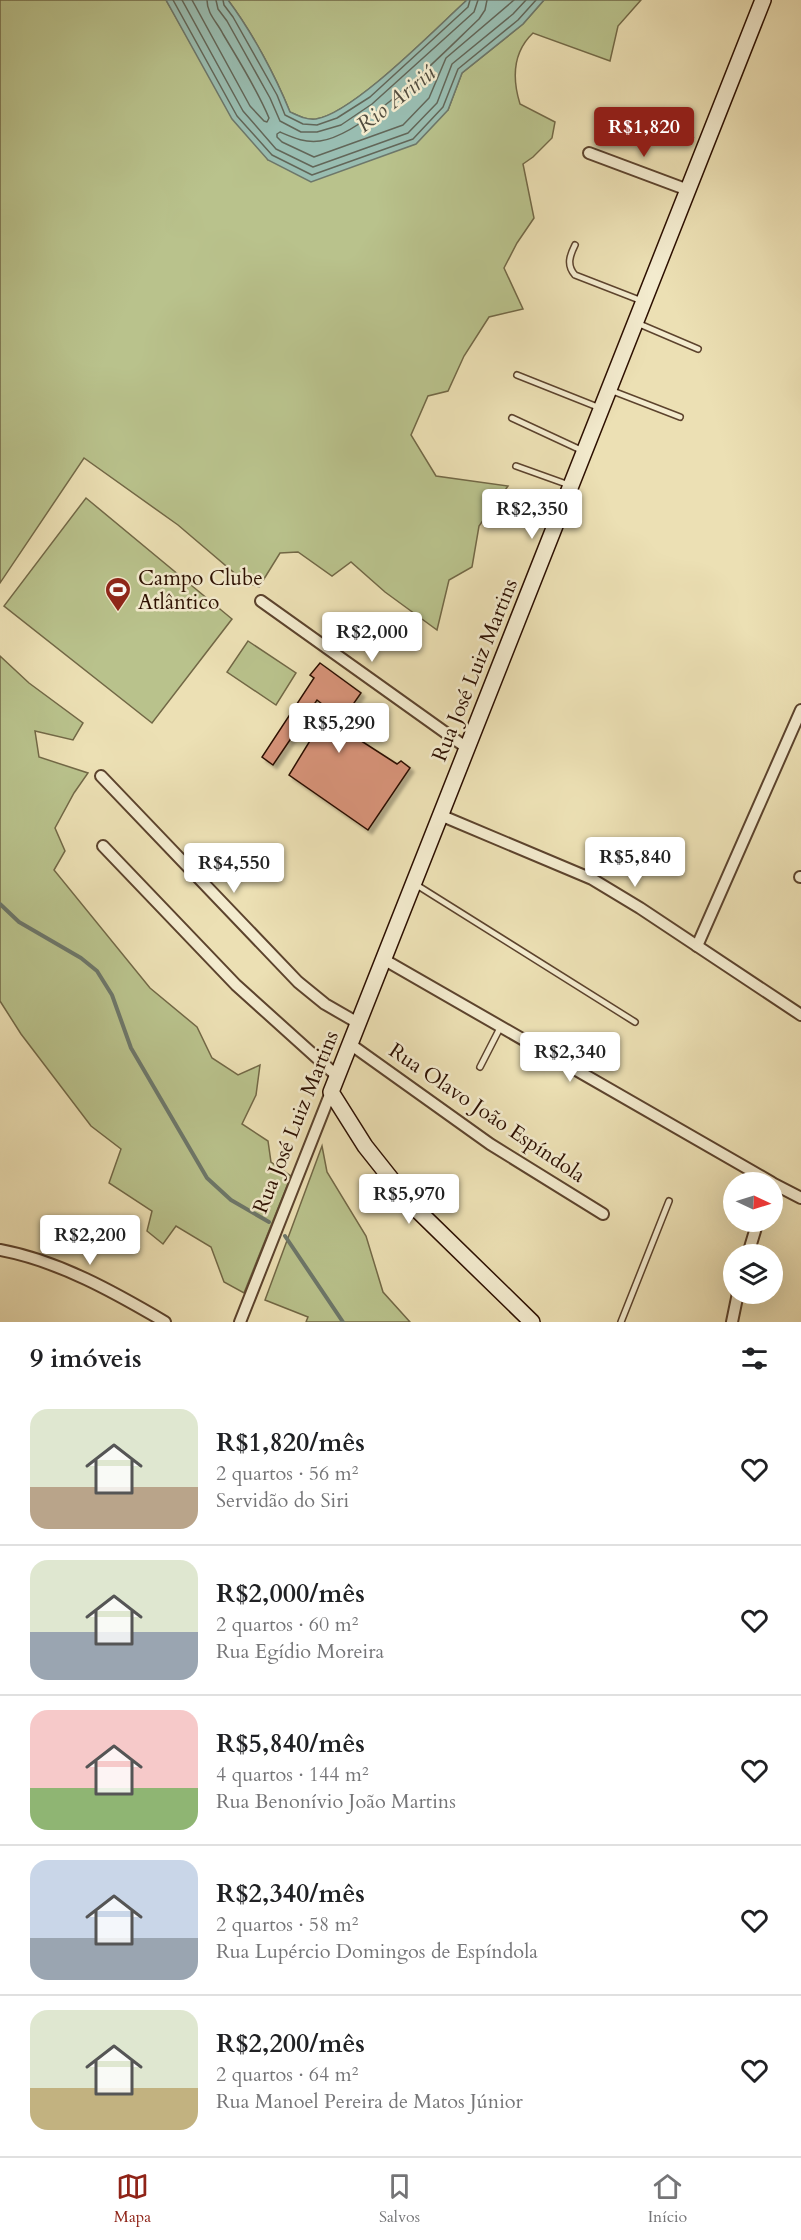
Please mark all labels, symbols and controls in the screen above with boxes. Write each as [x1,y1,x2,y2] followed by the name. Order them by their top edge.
[350,59,442,139] water label: Rio Aririú
[589,107,699,158] pin: R$1,820
[608,113,680,140] text: R$1,820
[477,489,587,540] pin: R$2,350
[496,495,568,522] text: R$2,350
[138,564,263,617] place label: Campo Clube Atlântico
[425,574,525,766] street label: Rua José Luiz Martins
[103,575,133,613] sports icon: Campo Clube Atlântico
[317,612,427,663] pin: R$2,000
[336,618,408,645] text: R$2,000
[284,703,394,754] pin: R$5,290
[303,709,375,736] text: R$5,290
[580,837,690,888] pin: R$5,840
[179,843,289,894] pin: R$4,550
[599,843,671,870] text: R$5,840
[198,849,270,876] text: R$4,550
[246,1026,346,1218] street label: Rua José Luiz Martins
[515,1032,625,1083] pin: R$2,340
[383,1036,591,1190] street label: Rua Olavo João Espíndola
[534,1038,606,1065] text: R$2,340
[723,1172,783,1232] north arrow
[723,1172,783,1304] map controls
[354,1174,464,1225] pin: R$5,970
[373,1180,445,1207] text: R$5,970
[35,1215,145,1266] pin: R$2,200
[54,1221,126,1248] text: R$2,200
[723,1244,783,1304] button: layers
[30,1341,142,1376] text: 9 imóveis
[738,1342,771,1375] icon: filters
[216,1425,365,1460] text: R$1,820/mês
[78,1433,150,1505] icon: home
[738,1453,771,1486] icon: heart
[216,1460,358,1487] text: 2 quartos · 56 m²
[216,1487,349,1514] text: Servidão do Siri
[216,1576,365,1611] text: R$2,000/mês
[78,1584,150,1656] icon: home
[738,1604,771,1637] icon: heart
[216,1611,358,1638] text: 2 quartos · 60 m²
[216,1638,384,1665] text: Rua Egídio Moreira
[216,1726,365,1761] text: R$5,840/mês
[78,1734,150,1806] icon: home
[738,1754,771,1787] icon: heart
[216,1761,369,1788] text: 4 quartos · 144 m²
[216,1788,456,1815] text: Rua Benonívio João Martins
[216,1876,365,1911] text: R$2,340/mês
[78,1884,150,1956] icon: home
[738,1904,771,1937] icon: heart
[216,1911,358,1938] text: 2 quartos · 58 m²
[216,1938,538,1965] text: Rua Lupércio Domingos de Espíndola
[216,2026,365,2061] text: R$2,200/mês
[78,2034,150,2106] icon: home
[738,2054,771,2087] icon: heart
[216,2061,358,2088] text: 2 quartos · 64 m²
[216,2088,523,2115] text: Rua Manoel Pereira de Matos Júnior
[114,2170,151,2228] tab: Mapa
[379,2170,420,2228] tab: Salvos
[648,2170,687,2228] tab: Início

